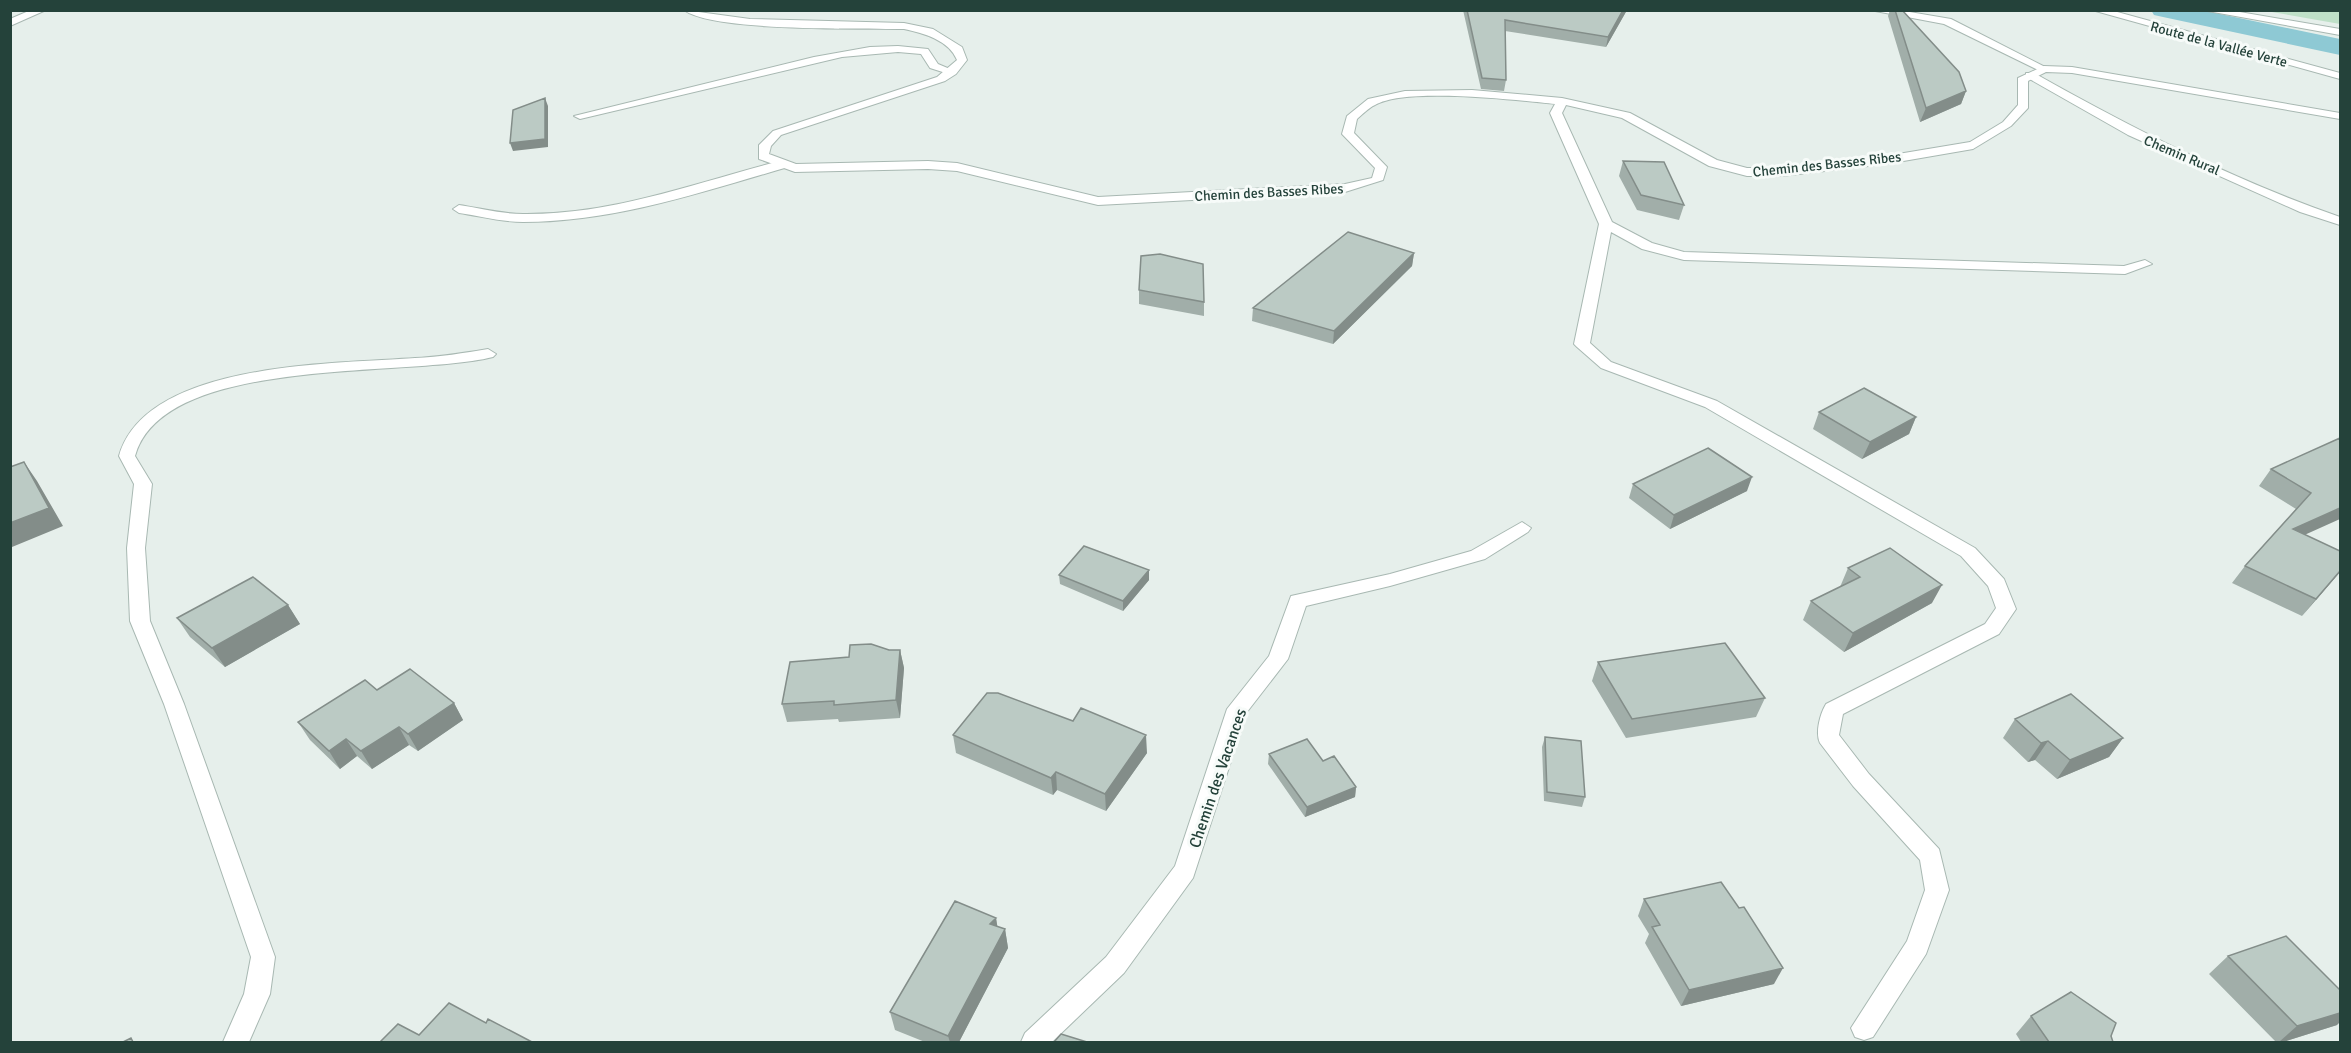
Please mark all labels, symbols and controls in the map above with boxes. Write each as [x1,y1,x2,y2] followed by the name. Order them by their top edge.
[2149,18,2289,71] street label: Route de la Vallée Verte
[2141,132,2222,179] street label: Chemin Rural
[1752,148,1902,181] street label: Chemin des Basses Ribes
[1194,180,1344,205] street label: Chemin des Basses Ribes
[1185,706,1251,851] street label: Chemin des Vacances

